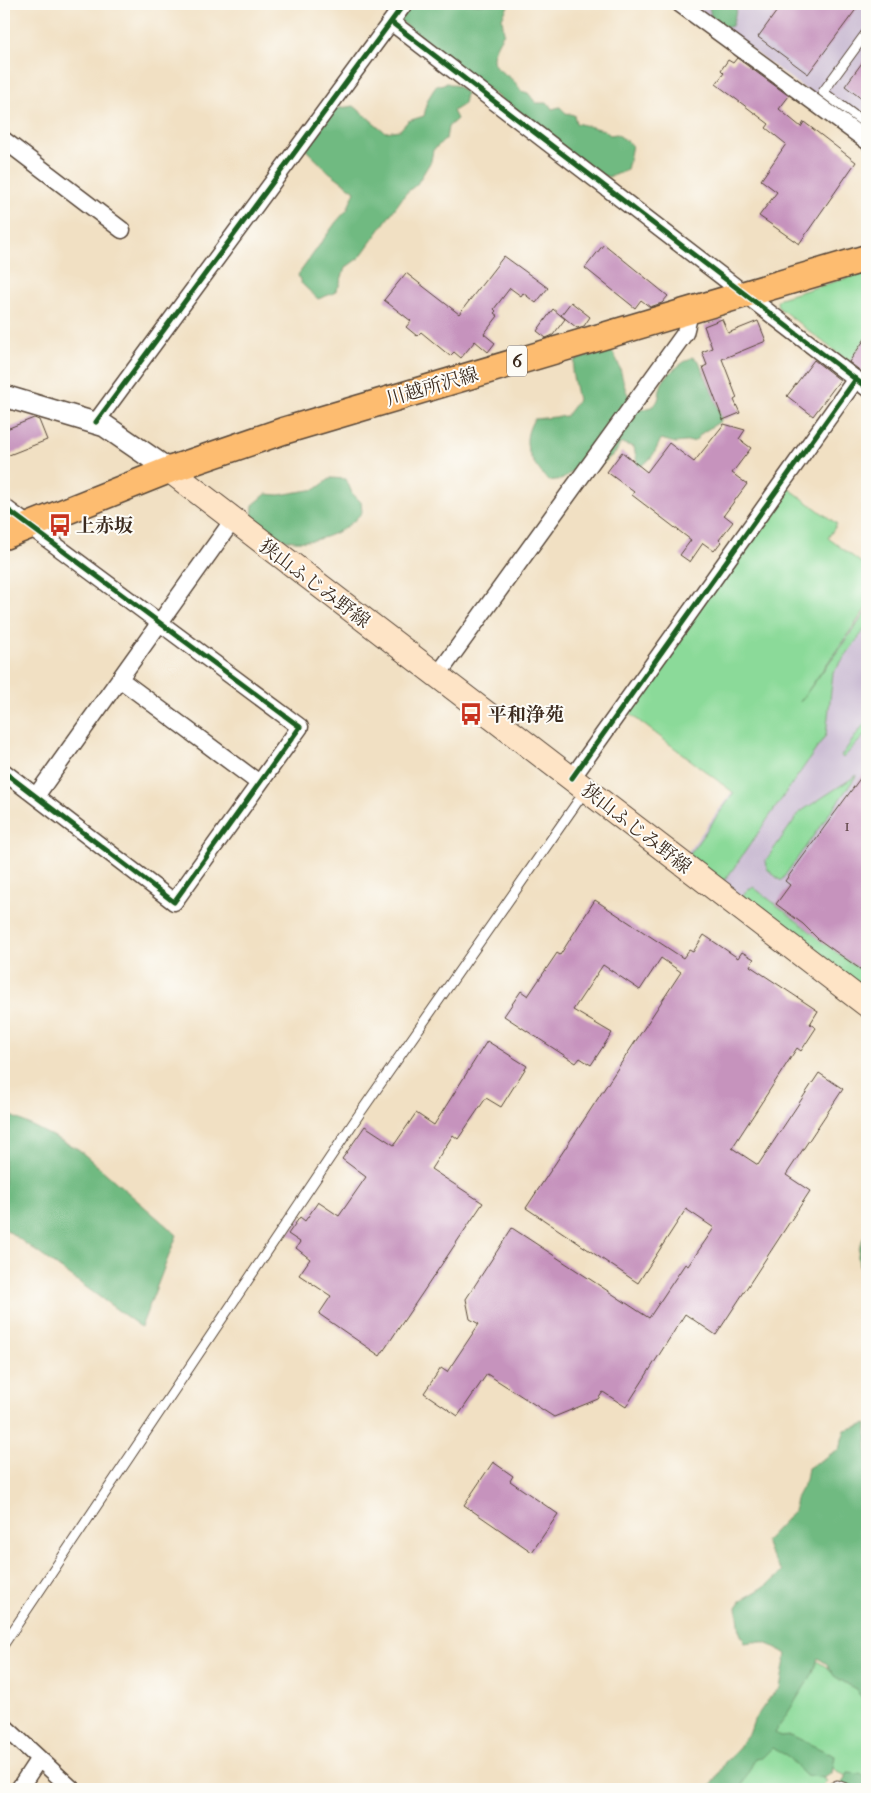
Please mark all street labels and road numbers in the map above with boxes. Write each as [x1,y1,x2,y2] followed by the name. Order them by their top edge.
[507,346,527,376] road number: 6
[384,363,481,411] street label: 川越所沢線
[255,535,374,633] street label: 狭山ふじみ野線
[577,779,696,878] street label: 狭山ふじみ野線

